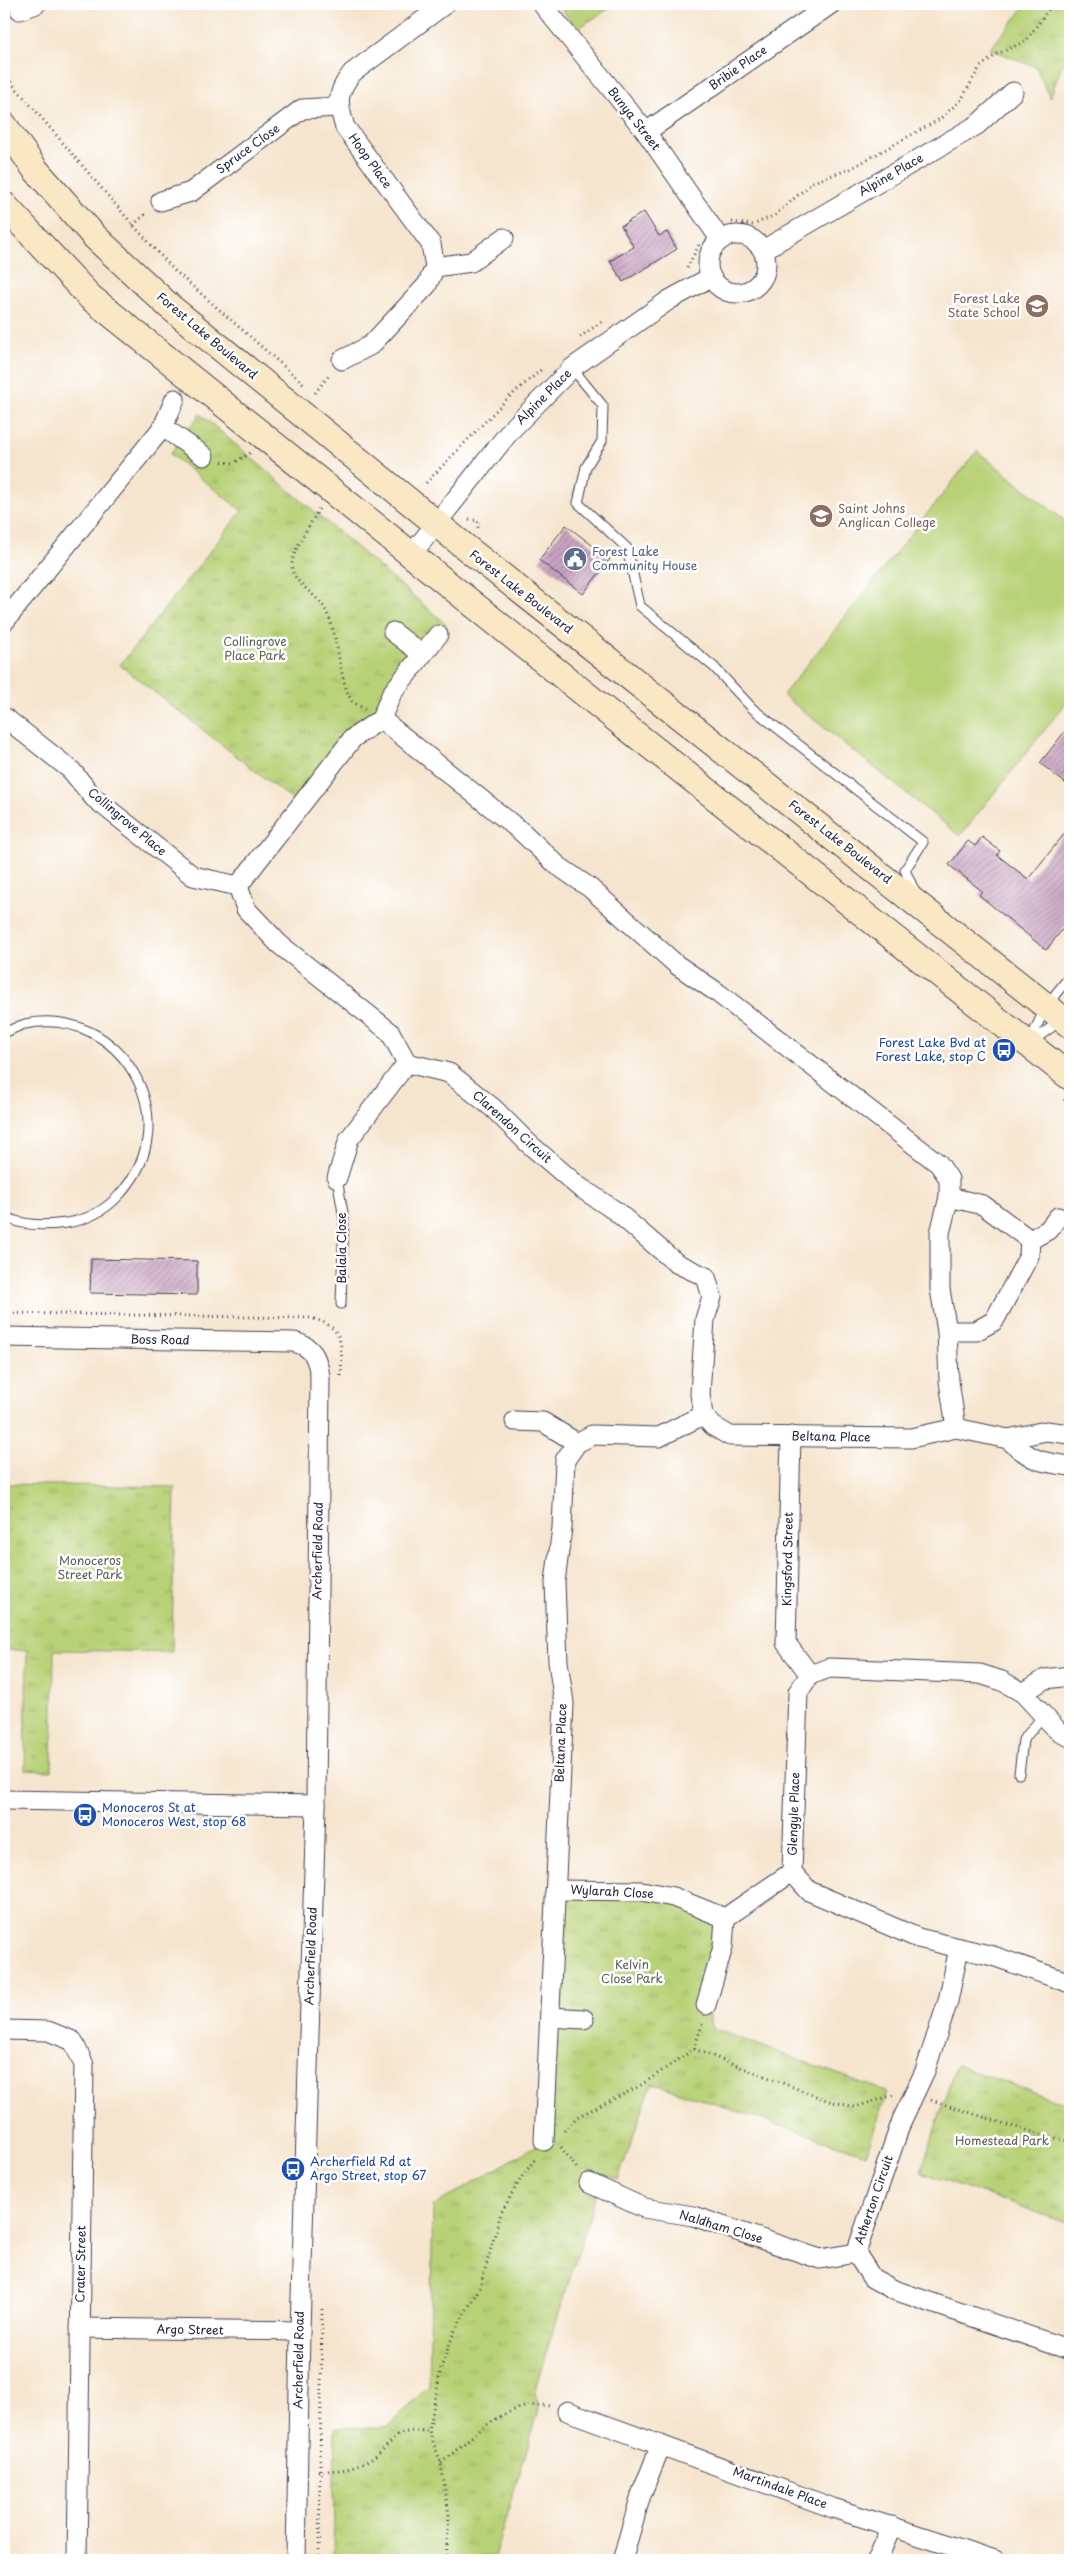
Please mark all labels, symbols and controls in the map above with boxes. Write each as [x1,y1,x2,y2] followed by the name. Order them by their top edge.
[705,41,770,94] street label: Bribie Place
[604,83,665,154] street label: Bunya Street
[212,119,283,177] street label: Spruce Close
[345,129,397,192] street label: Hoop Place
[855,148,926,200] street label: Alpine Place
[153,288,262,383] street label: Forest Lake Boulevard
[948,289,1020,321] place label: Forest Lake State School
[1024,293,1050,319] school or university icon: Forest Lake State School
[511,364,575,428] street label: Alpine Place
[838,499,936,531] place label: Saint Johns Anglican College
[808,503,834,529] school or university icon: Saint Johns Anglican College
[592,542,698,574] place label: Forest Lake Community House
[466,545,578,638] street label: Forest Lake Boulevard
[562,546,588,572] public building icon: Forest Lake Community House
[223,632,287,664] park label: Collingrove Place Park
[84,783,171,859] street label: Collingrove Place
[785,795,897,888] street label: Forest Lake Boulevard
[875,1033,986,1065] place label: Forest Lake Bvd at Forest Lake, stop C
[991,1037,1017,1063] bus stop icon: Forest Lake Bvd at Forest Lake, stop C
[469,1086,556,1167] street label: Clarendon Circuit
[332,1212,350,1284] street label: Balala Close
[130,1329,190,1349] street label: Boss Road
[791,1426,871,1446] street label: Beltana Place
[307,1502,327,1600] street label: Archerfield Road
[777,1512,797,1606] street label: Kingsford Street
[57,1551,123,1583] park label: Monoceros Street Park
[550,1703,570,1783] street label: Beltana Place
[783,1772,803,1856] street label: Glengyle Place
[102,1798,247,1830] place label: Monoceros St at Monoceros West, stop 68
[72,1802,98,1828] bus stop icon: Monoceros St at Monoceros West, stop 68
[570,1880,654,1902] street label: Wylarah Close
[299,1907,321,2005] street label: Archerfield Road
[601,1955,663,1987] park label: Kelvin Close Park
[955,2131,1049,2149] park label: Homestead Park
[310,2152,426,2184] place label: Archerfield Rd at Argo Street, stop 67
[849,2152,897,2247] street label: Atherton Circuit
[280,2156,306,2182] bus stop icon: Archerfield Rd at Argo Street, stop 67
[677,2205,765,2247] street label: Naldham Close
[70,2225,90,2303] street label: Crater Street
[288,2311,308,2409] street label: Archerfield Road
[156,2319,224,2339] street label: Argo Street
[731,2462,830,2512] street label: Martindale Place

